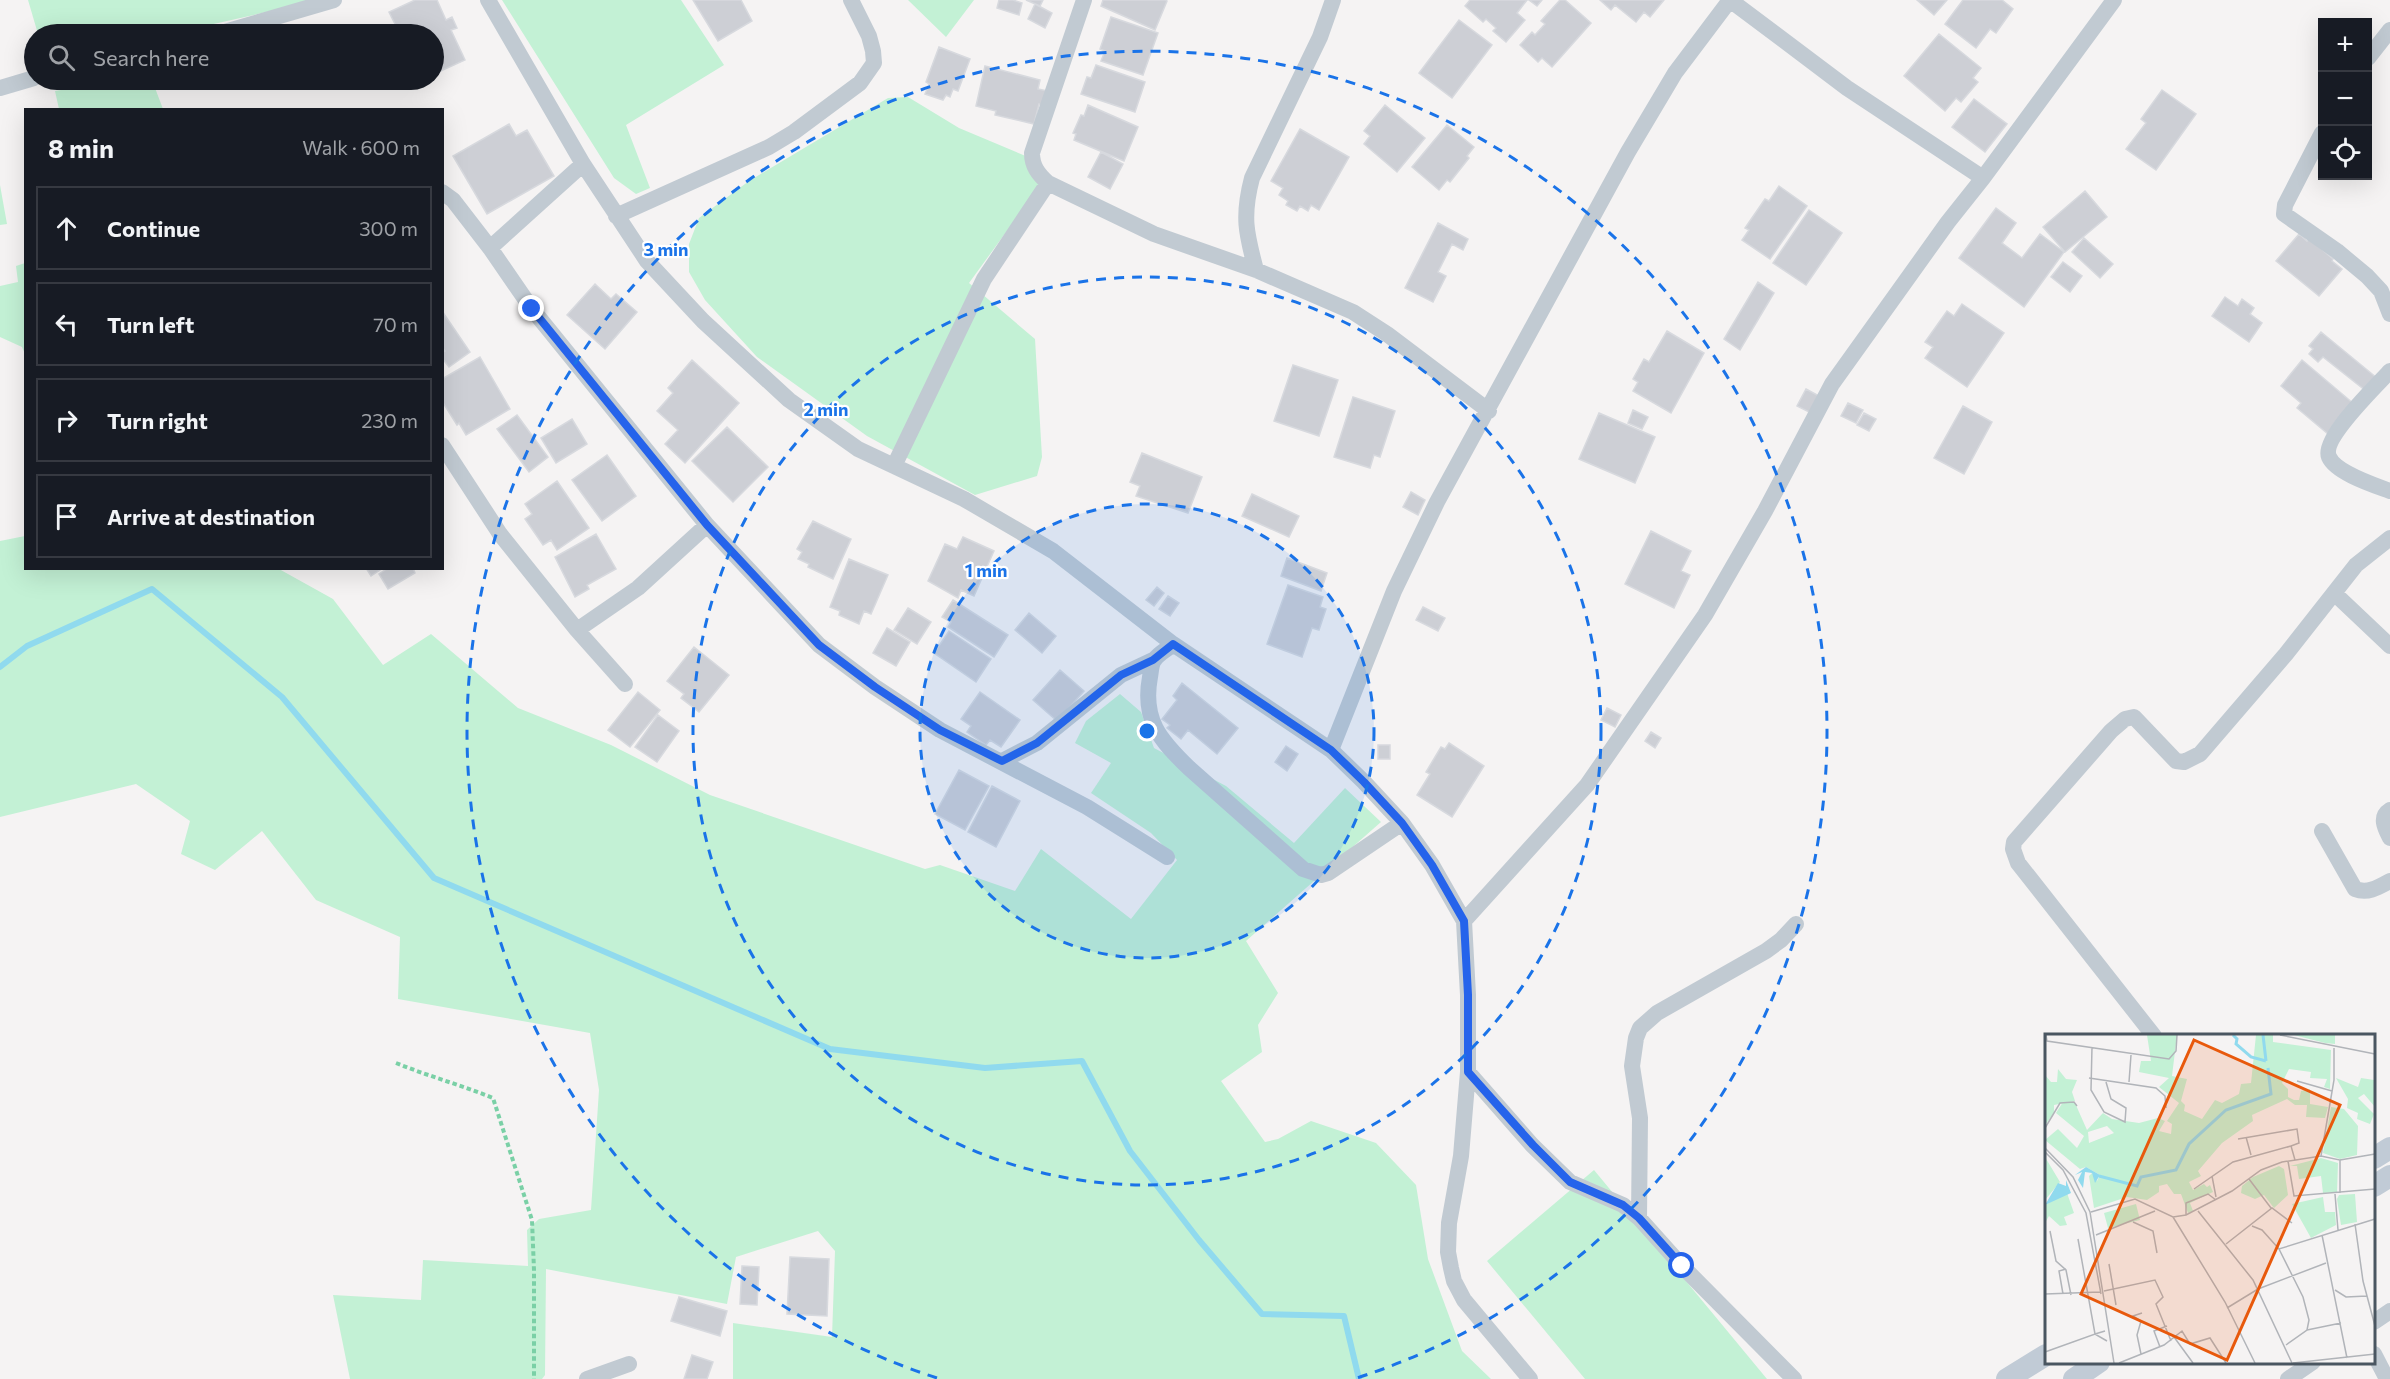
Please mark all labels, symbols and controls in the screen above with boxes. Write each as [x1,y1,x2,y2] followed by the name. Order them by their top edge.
[2318,18,2372,180] map controls
[2318,18,2372,72] button: +
[24,24,444,90] search box
[45,41,78,74] icon: search
[93,44,209,71] text: Search here
[2318,72,2372,126] button: −
[2318,126,2372,180] button: locate
[48,132,114,163] text: 8 min
[302,135,420,159] text: Walk · 600 m
[50,212,83,245] icon: ahead
[107,215,200,242] text: Continue
[359,216,418,240] text: 300 m
[643,238,689,260] text: 3 min
[518,295,544,321] route end
[50,308,83,341] icon: left
[107,311,194,338] text: Turn left
[373,312,418,336] text: 70 m
[804,398,848,420] text: 2 min
[50,404,83,437] icon: right
[107,407,208,434] text: Turn right
[361,408,418,432] text: 230 m
[50,500,83,533] icon: arrive
[107,503,315,530] text: Arrive at destination
[965,559,1007,581] text: 1 min
[1137,721,1157,741] centre of rings
[2045,1034,2375,1364] inset map
[1668,1252,1694,1278] route start

